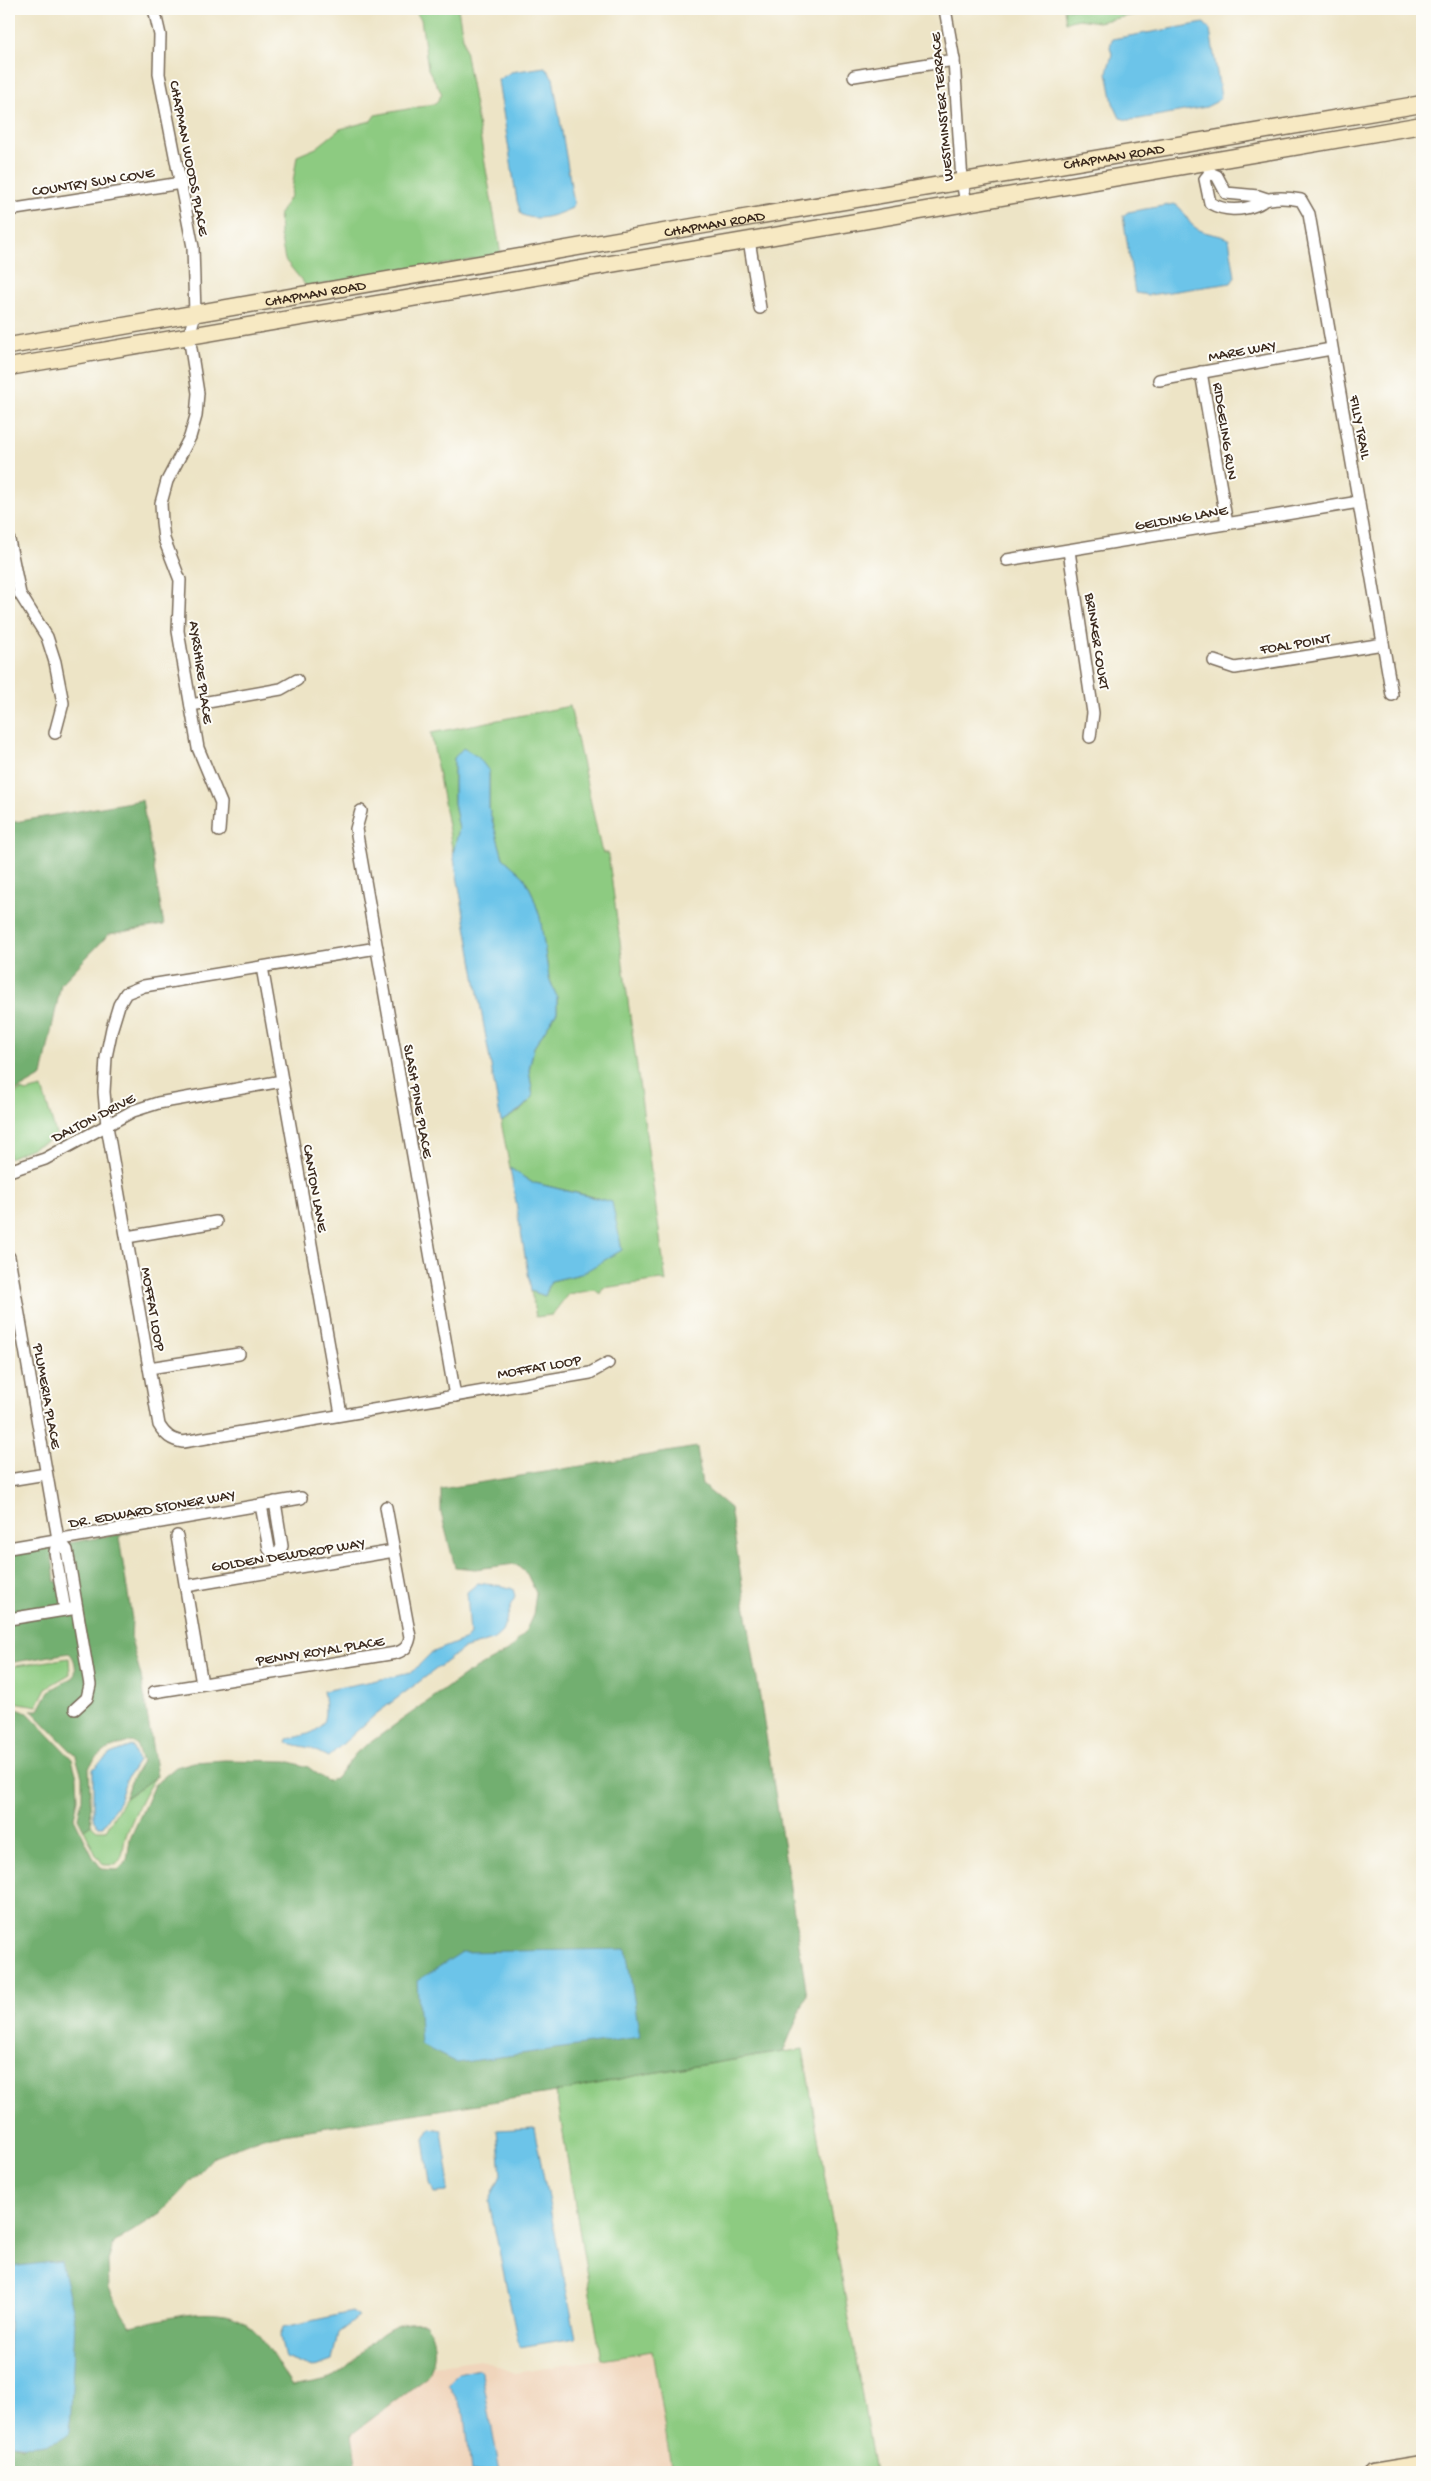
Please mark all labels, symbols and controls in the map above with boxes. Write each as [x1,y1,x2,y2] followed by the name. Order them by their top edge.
[927,31,958,182] street label: WESTMINSTER TERRACE
[164,79,212,238] street label: CHAPMAN WOODS PLACE
[1062,140,1166,175] street label: CHAPMAN ROAD
[31,164,156,202] street label: COUNTRY SUN COVE
[663,208,767,243] street label: CHAPMAN ROAD
[264,277,368,312] street label: CHAPMAN ROAD
[1207,337,1278,367] street label: MARE WAY
[1207,381,1241,481] street label: RIDGELING RUN
[1344,393,1374,461] street label: FILLY TRAIL
[1134,502,1230,536] street label: GELDING LANE
[1079,591,1113,692] street label: BRINKER COURT
[184,620,216,725] street label: AYRSHIRE PLACE
[1258,630,1333,660] street label: FOAL POINT
[398,1043,436,1160] street label: SLASH PINE PLACE
[48,1090,139,1148] street label: DALTON DRIVE
[297,1143,331,1234] street label: CANTON LANE
[136,1266,168,1353] street label: MOFFAT LOOP
[28,1342,64,1451] street label: PLUMERIA PLACE
[496,1352,583,1384] street label: MOFFAT LOOP
[67,1486,237,1534] street label: DR. EDWARD STONER WAY
[210,1535,366,1577] street label: GOLDEN DEWDROP WAY
[254,1633,386,1671] street label: PENNY ROYAL PLACE

